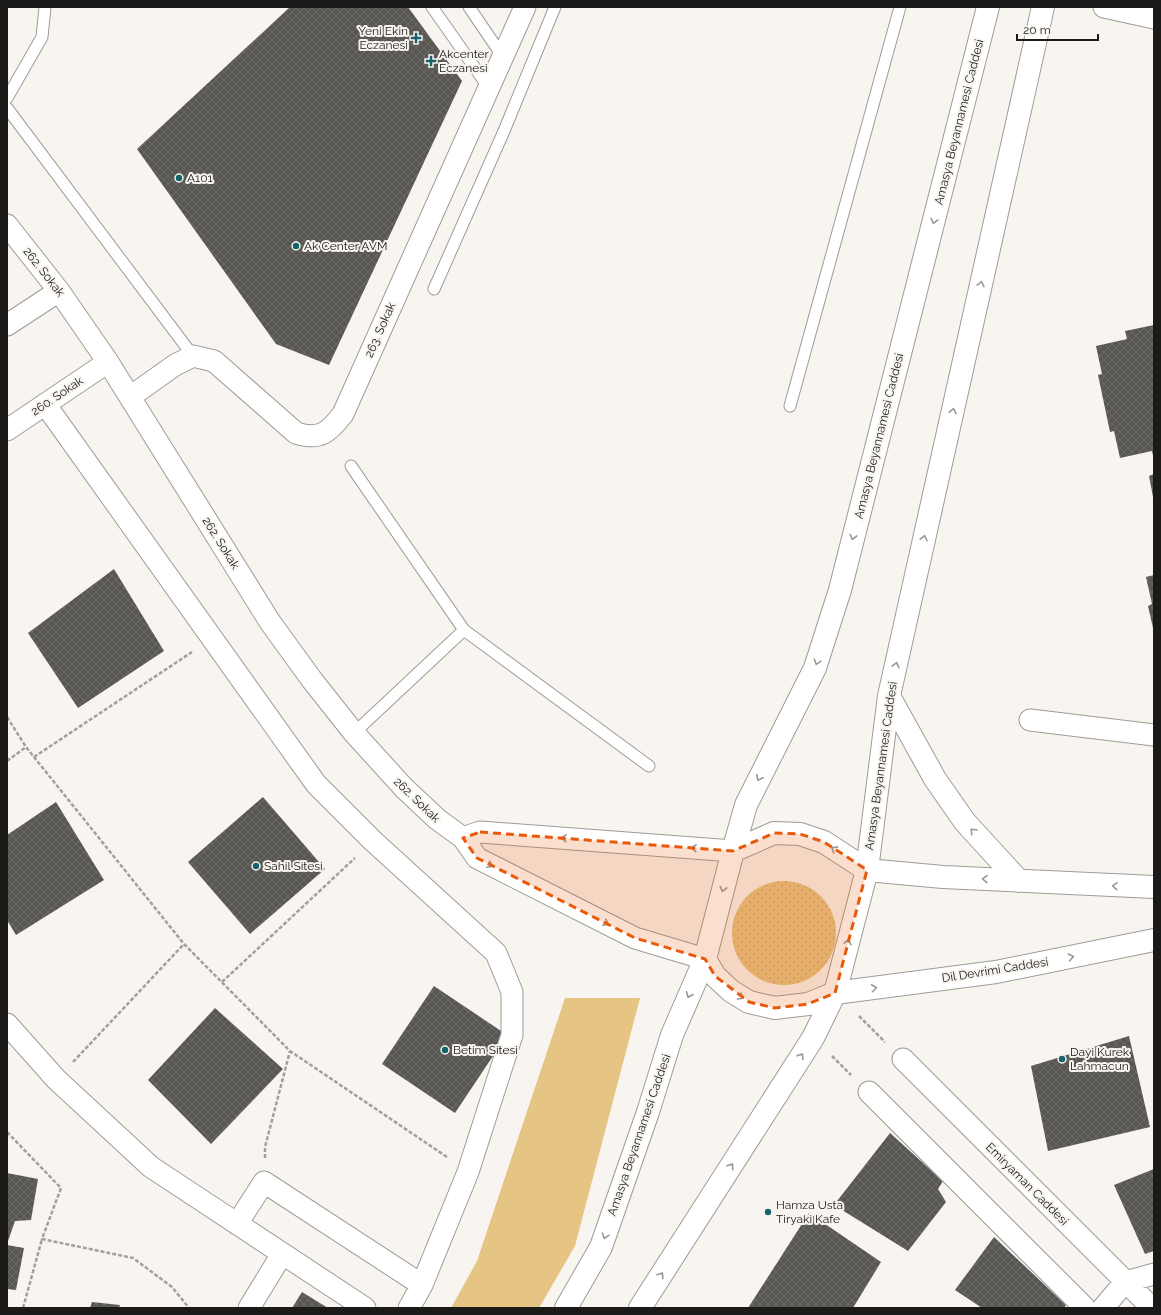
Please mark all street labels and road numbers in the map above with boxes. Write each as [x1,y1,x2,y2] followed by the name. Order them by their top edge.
[932,38,986,206] street label: Amasya Beyannamesi Caddesi
[20,245,68,300] street label: 262. Sokak
[362,300,399,360] street label: 263. Sokak
[852,352,906,520] street label: Amasya Beyannamesi Caddesi
[28,373,86,419] street label: 260. Sokak
[200,514,243,572] street label: 262. Sokak
[862,681,900,851] street label: Amasya Beyannamesi Caddesi
[391,775,443,826] street label: 262. Sokak
[941,955,1049,985] street label: Dil Devrimi Caddesi
[605,1052,673,1218] street label: Amasya Beyannamesi Caddesi
[983,1140,1071,1228] street label: Emiryaman Caddesi

